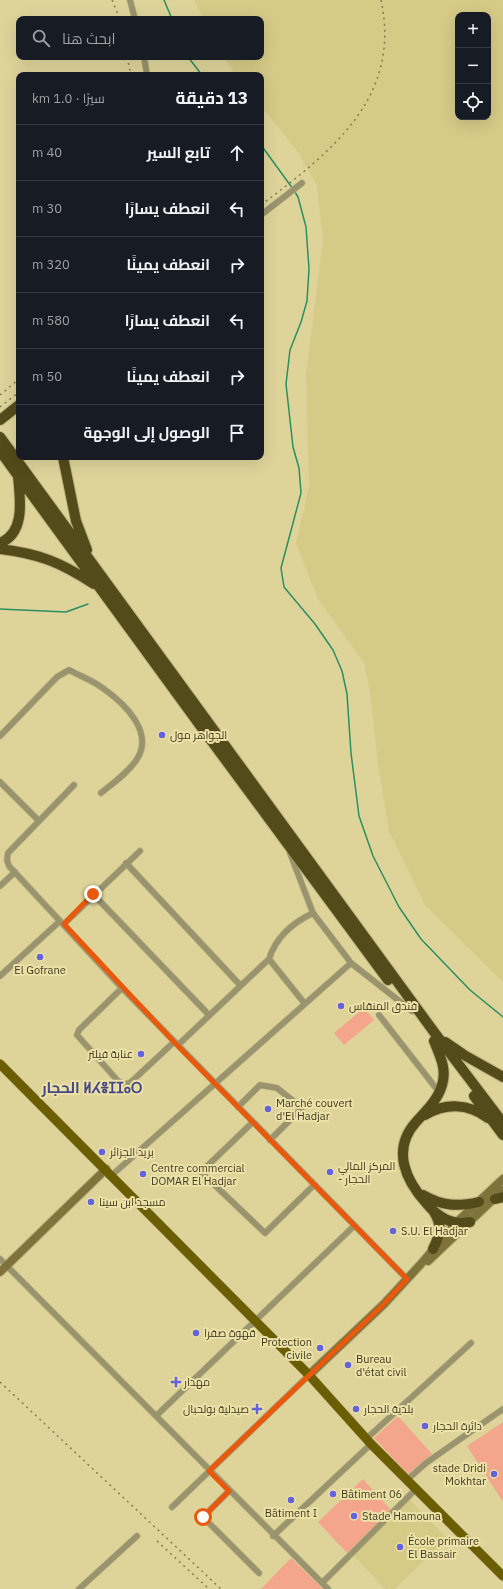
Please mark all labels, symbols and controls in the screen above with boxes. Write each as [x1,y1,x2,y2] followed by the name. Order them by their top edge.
[455,12,491,120] map controls
[455,12,491,48] button: +
[16,16,264,60] search box
[30,27,52,49] icon: search
[62,29,116,48] text: ابحث هنا
[455,48,491,84] button: −
[455,84,491,120] button: locate
[176,87,248,109] text: 13 دقيقة
[32,90,105,107] text: سيرًا · 1.0 km
[226,142,248,164] icon: ahead
[147,143,210,162] text: تابع السير
[32,144,62,161] text: 40 m
[226,198,248,220] icon: left
[125,199,210,218] text: انعطف يسارًا
[32,200,62,217] text: 30 m
[226,254,248,276] icon: right
[126,255,210,274] text: انعطف يمينًا
[32,256,70,273] text: 320 m
[226,310,248,332] icon: left
[125,311,210,330] text: انعطف يسارًا
[32,312,70,329] text: 580 m
[226,366,248,388] icon: right
[126,367,210,386] text: انعطف يمينًا
[32,368,62,385] text: 50 m
[226,422,248,444] icon: arrive
[83,423,210,442] text: الوصول إلى الوجهة
[170,728,227,742] place label: الجواهر مول
[157,730,167,740] marker: الجواهر مول
[84,885,102,903] route end
[35,952,45,962] marker: El Gofrane
[14,963,66,977] place label: El Gofrane
[349,999,417,1013] place label: فندق المنقاس
[336,1001,346,1011] marker: فندق المنقاس
[87,1047,133,1061] place label: عنابة فيلتر
[136,1049,146,1059] marker: عنابة فيلتر
[41,1078,143,1097] district label: الحجار ⵍⵃⴻⵊⵊⴰⵔ
[276,1096,353,1123] place label: Marché couvert d'El Hadjar
[263,1104,273,1114] marker: Marché couvert d'El Hadjar
[109,1145,154,1159] place label: بريد الجزائر
[97,1147,107,1157] marker: بريد الجزائر
[338,1159,395,1186] place label: المركز المالي - الحجار
[151,1161,245,1188] place label: Centre commercial DOMAR El Hadjar
[325,1167,335,1177] marker: المركز المالي - الحجار
[138,1169,148,1179] marker: Centre commercial DOMAR El Hadjar
[99,1195,166,1209] place label: مسجد ابن سينا
[86,1197,96,1207] marker: مسجد ابن سينا
[401,1224,468,1238] place label: S.U. El Hadjar
[388,1226,398,1236] marker: S.U. El Hadjar
[204,1326,256,1340] place label: قهوة صفرا
[191,1328,201,1338] marker: قهوة صفرا
[261,1335,312,1362] place label: Protection civile
[315,1343,325,1353] marker: Protection civile
[356,1352,407,1379] place label: Bureau d'état civil
[343,1360,353,1370] marker: Bureau d'état civil
[183,1375,210,1389] place label: مهدار
[171,1377,181,1387] marker: مهدار
[183,1402,249,1416] place label: صيدلية بولحبال
[363,1402,414,1416] place label: بلدية الحجار
[252,1404,262,1414] marker: صيدلية بولحبال
[351,1404,361,1414] marker: بلدية الحجار
[432,1419,482,1433] place label: دائرة الحجار
[420,1421,430,1431] marker: دائرة الحجار
[433,1461,486,1488] place label: stade Dridi Mokhtar
[489,1469,499,1479] marker: stade Dridi Mokhtar
[341,1487,402,1501] place label: Bâtiment 06
[328,1489,338,1499] marker: Bâtiment 06
[286,1495,296,1505] marker: Bâtiment I
[265,1506,317,1520] place label: Bâtiment I
[194,1508,212,1526] route start
[362,1509,441,1523] place label: Stade Hamouna
[349,1511,359,1521] marker: Stade Hamouna
[408,1534,479,1561] place label: École primaire El Bassair
[395,1542,405,1552] marker: École primaire El Bassair

